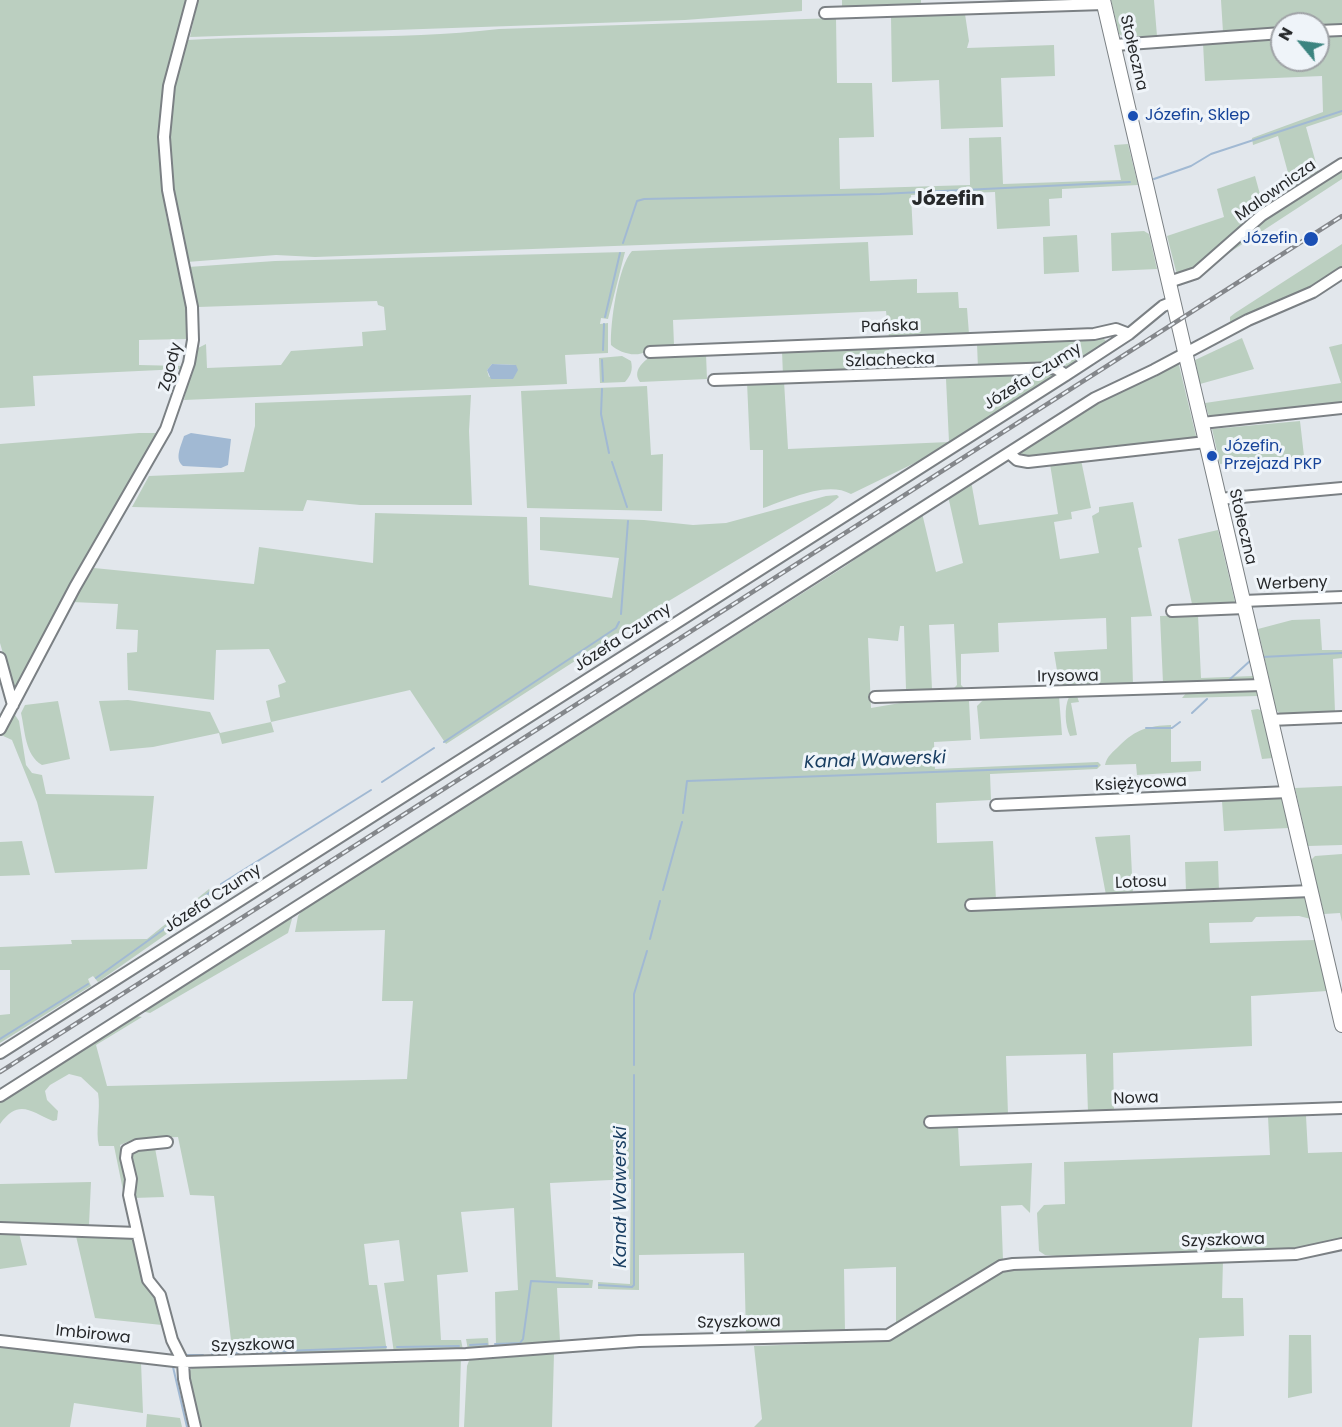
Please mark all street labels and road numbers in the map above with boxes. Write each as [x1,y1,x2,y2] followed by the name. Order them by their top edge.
[1115,13,1151,93] street label: Stołeczna
[1232,156,1320,226] street label: Malownicza
[861,316,919,338] street label: Pańska
[981,339,1085,415] street label: Józefa Czumy
[155,341,187,393] street label: Zgody
[845,350,935,372] street label: Szlachecka
[1224,487,1260,567] street label: Stołeczna
[1256,573,1328,595] street label: Werbeny
[571,600,675,676] street label: Józefa Czumy
[1037,667,1099,687] street label: Irysowa
[1095,772,1187,796] street label: Księżycowa
[161,861,265,937] street label: Józefa Czumy
[1115,873,1167,893] street label: Lotosu
[1113,1089,1159,1109] street label: Nowa
[1181,1230,1265,1252] street label: Szyszkowa
[697,1313,781,1333] street label: Szyszkowa
[55,1322,131,1348] street label: Imbirowa
[211,1335,295,1357] street label: Szyszkowa

